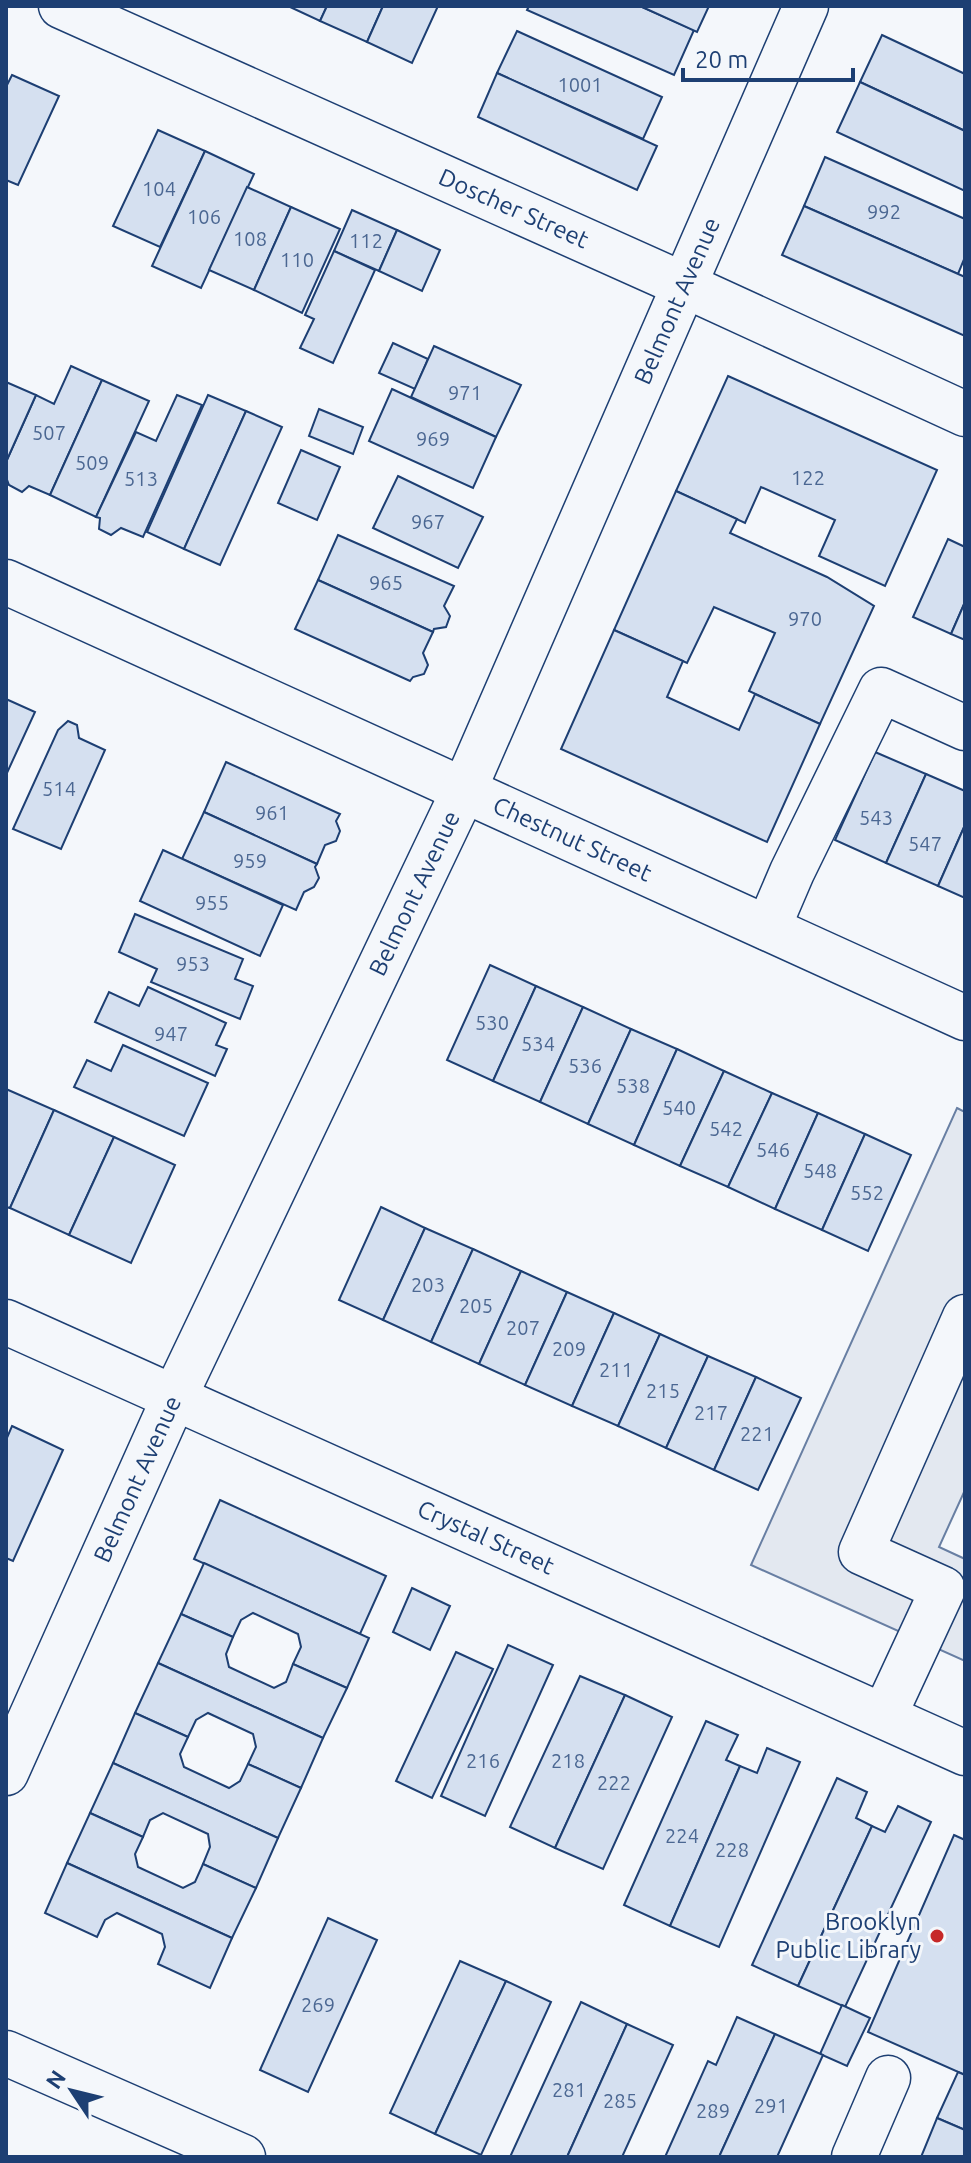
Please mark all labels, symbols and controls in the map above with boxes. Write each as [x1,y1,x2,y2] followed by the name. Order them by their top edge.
[683,32,853,82] scale bar
[695,46,748,73] text: 20 m
[557,73,603,96] house number: 1001
[435,163,593,254] street label: Doscher Street
[142,177,176,200] house number: 104
[867,200,901,223] house number: 992
[187,205,221,228] house number: 106
[629,213,725,388] street label: Belmont Avenue
[233,227,267,250] house number: 108
[349,229,383,252] house number: 112
[280,248,314,271] house number: 110
[448,381,482,404] house number: 971
[32,421,66,444] house number: 507
[416,427,450,450] house number: 969
[75,451,109,474] house number: 509
[791,466,825,489] house number: 122
[124,467,158,490] house number: 513
[411,510,445,533] house number: 967
[369,571,403,594] house number: 965
[788,607,822,630] house number: 970
[42,777,76,800] house number: 514
[489,791,656,887] street label: Chestnut Street
[255,801,289,824] house number: 961
[859,806,893,829] house number: 543
[363,807,465,980] street label: Belmont Avenue
[908,832,942,855] house number: 547
[233,849,267,872] house number: 959
[195,891,229,914] house number: 955
[176,952,210,975] house number: 953
[475,1011,509,1034] house number: 530
[154,1022,188,1045] house number: 947
[521,1032,555,1055] house number: 534
[568,1054,602,1077] house number: 536
[616,1074,650,1097] house number: 538
[662,1096,696,1119] house number: 540
[709,1117,743,1140] house number: 542
[756,1138,790,1161] house number: 546
[803,1159,837,1182] house number: 548
[850,1181,884,1204] house number: 552
[411,1273,445,1296] house number: 203
[459,1294,493,1317] house number: 205
[506,1316,540,1339] house number: 207
[552,1337,586,1360] house number: 209
[599,1358,633,1381] house number: 211
[646,1379,680,1402] house number: 215
[88,1392,186,1566] street label: Belmont Avenue
[694,1401,728,1424] house number: 217
[740,1422,774,1445] house number: 221
[413,1495,559,1580] street label: Crystal Street
[466,1749,500,1772] house number: 216
[551,1749,585,1772] house number: 218
[597,1771,631,1794] house number: 222
[665,1824,699,1847] house number: 224
[715,1838,749,1861] house number: 228
[775,1908,921,1963] place label: Brooklyn Public Library
[928,1927,946,1945] marker: Brooklyn Public Library
[301,1993,335,2016] house number: 269
[32,2051,112,2131] north arrow
[40,2065,70,2093] text: N
[552,2078,586,2101] house number: 281
[603,2089,637,2112] house number: 285
[754,2094,788,2117] house number: 291
[696,2099,730,2122] house number: 289

